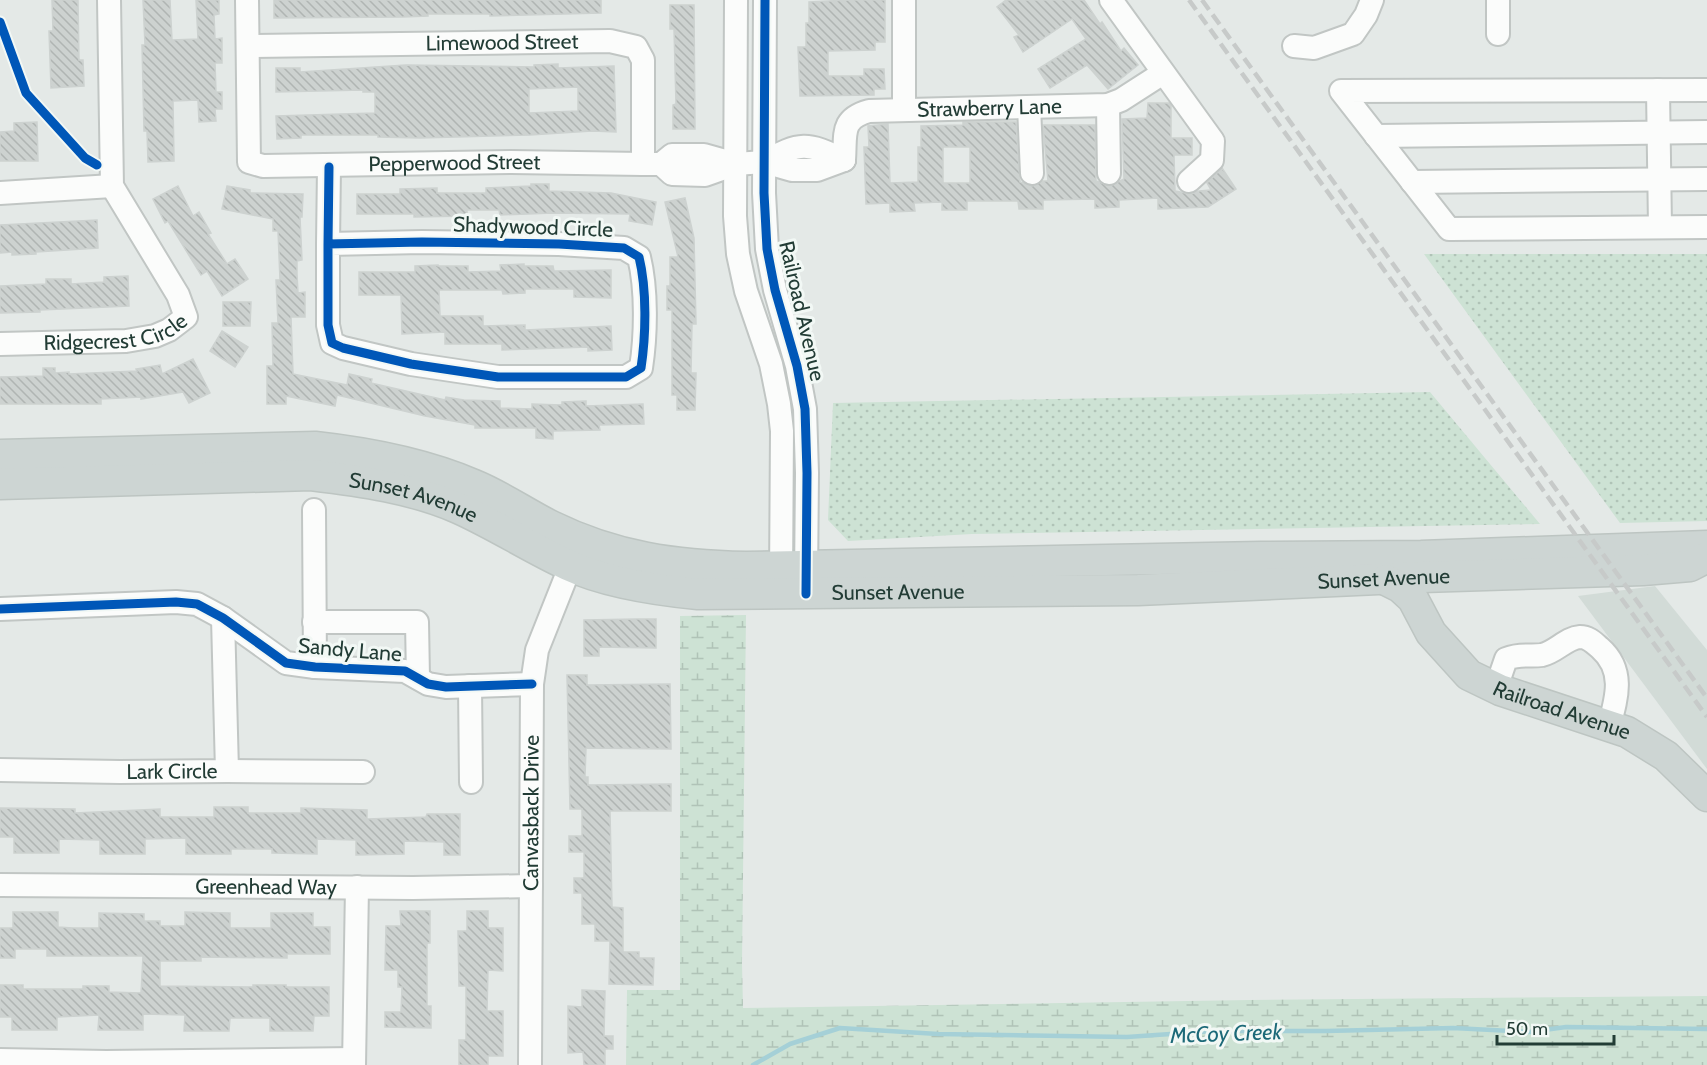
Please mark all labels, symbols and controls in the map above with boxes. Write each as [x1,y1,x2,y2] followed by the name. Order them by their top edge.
[425,28,579,56] street label: Limewood Street
[917,93,1062,122] street label: Strawberry Lane
[368,149,541,176] street label: Pepperwood Street
[453,211,614,242] street label: Shadywood Circle
[774,238,831,384] street label: Railroad Avenue
[43,308,192,355] street label: Ridgecrest Circle
[347,467,482,527] street label: Sunset Avenue
[1317,563,1451,594] street label: Sunset Avenue
[831,579,965,605] street label: Sunset Avenue
[297,633,403,667] street label: Sandy Lane
[1489,675,1634,744] street label: Railroad Avenue
[518,735,544,891] street label: Canvasback Drive
[126,758,218,784] street label: Lark Circle
[195,873,337,899] street label: Greenhead Way
[1497,1008,1614,1046] scale bar
[1169,1018,1283,1049] water label: McCoy Creek
[1506,1018,1548,1040] text: 50 m

